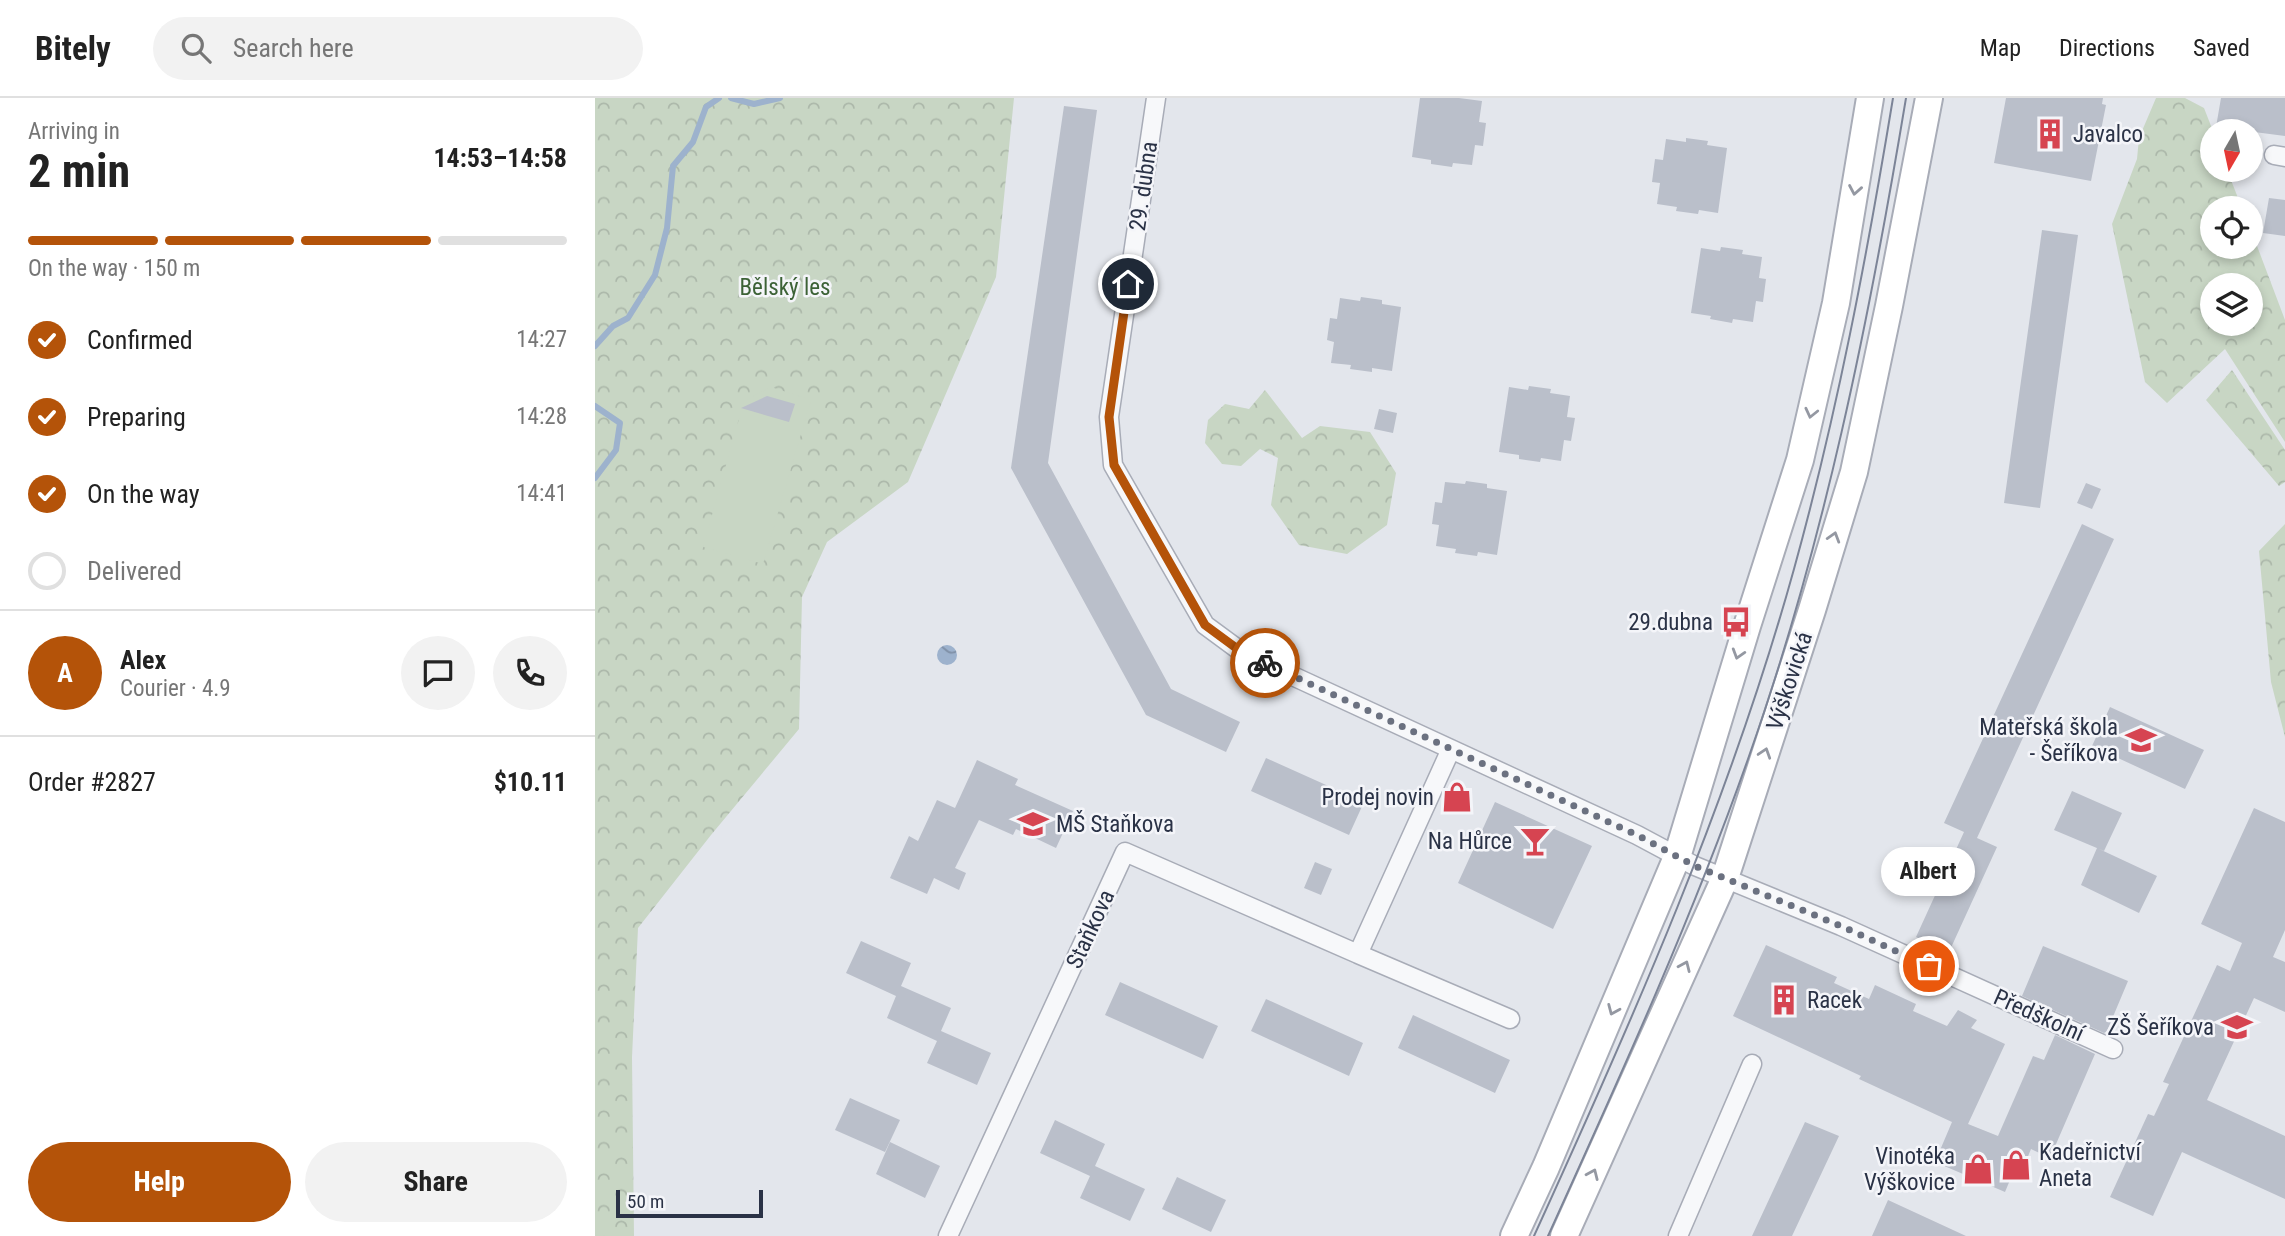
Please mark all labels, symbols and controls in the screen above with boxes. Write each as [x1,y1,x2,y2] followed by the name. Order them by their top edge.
[153,17,643,80] search box
[35,29,111,68] text: Bitely
[177,29,215,67] icon: search
[233,33,354,63] text: Search here
[1980,34,2021,62] text: Map
[2059,34,2155,62] text: Directions
[2193,34,2250,62] text: Saved
[2033,117,2067,151] building icon: Javalco
[28,118,120,145] text: Arriving in
[2200,119,2263,182] north arrow
[2200,119,2263,336] map controls
[2073,121,2143,148] place label: Javalco
[1124,140,1163,233] street label: 29. dubna
[433,143,567,173] text: 14:53–14:58
[28,144,130,198] text: 2 min
[1848,184,1863,196] one-way arrow
[2200,196,2263,259] button: locate
[1098,254,1158,314] pin
[28,255,200,282] text: On the way · 150 m
[1109,265,1147,303] icon: home
[2200,273,2263,336] button: layers
[740,274,830,301] park label: Bělský les
[28,321,66,359] icon: check
[87,325,193,355] text: Confirmed
[516,326,567,353] text: 14:27
[28,398,66,436] icon: check
[87,402,186,432] text: Preparing
[516,403,567,430] text: 14:28
[1805,407,1819,419] one-way arrow
[28,475,66,513] icon: check
[87,479,200,509] text: On the way
[516,480,567,507] text: 14:41
[1826,531,1841,543] one-way arrow
[87,556,182,586] text: Delivered
[1719,605,1753,639] bus stop icon: 29.dubna
[1628,609,1713,636] place label: 29.dubna
[1230,628,1300,698] courier
[1761,629,1818,734] street label: Výškovická
[401,636,475,710] button: chat
[493,636,567,710] button: phone
[1246,644,1284,682] icon: bike
[120,645,166,675] text: Alex
[1732,648,1747,660] one-way arrow
[57,658,73,688] text: A
[120,675,231,702] text: Courier · 4.9
[1979,714,2118,767] place label: Mateřská škola - Šeříkova
[2124,723,2158,757] school or university icon: Mateřská škola - Šeříkova
[1757,748,1771,760] one-way arrow
[28,767,156,797] text: Order #2827
[494,767,567,797] text: $10.11
[1440,780,1474,814] shop icon: Prodej novin
[1322,784,1434,811] place label: Prodej novin
[1016,807,1050,841] school or university icon: MŠ Staňkova
[1056,810,1174,838] place label: MŠ Staňkova
[1518,824,1552,858] bar icon: Na Hůrce
[1428,828,1512,855] place label: Na Hůrce
[1882,847,1976,896] callout: Albert
[1899,858,1957,885] text: Albert
[1061,886,1120,973] street label: Staňkova
[1899,936,1959,996] pin
[1910,947,1948,985] icon: bag
[1677,961,1691,973] one-way arrow
[1767,983,1801,1017] building icon: Racek
[1989,984,2090,1048] street label: Předškolní
[1807,987,1863,1014] place label: Racek
[1607,1003,1621,1015] one-way arrow
[2220,1010,2254,1044] school or university icon: ZŠ Šeříkova
[2107,1013,2214,1041] place label: ZŠ Šeříkova
[2039,1139,2142,1192] place label: Kadeřnictví Aneta
[28,1142,291,1222] button: Help
[305,1142,567,1222] button: Share
[1864,1143,1955,1196] place label: Vinotéka Výškovice
[1999,1148,2033,1182] shop icon: Kadeřnictví Aneta
[1961,1152,1995,1186] shop icon: Vinotéka Výškovice
[1584,1169,1598,1181] one-way arrow
[616,1187,763,1219] scale bar
[627,1190,664,1213] text: 50 m

